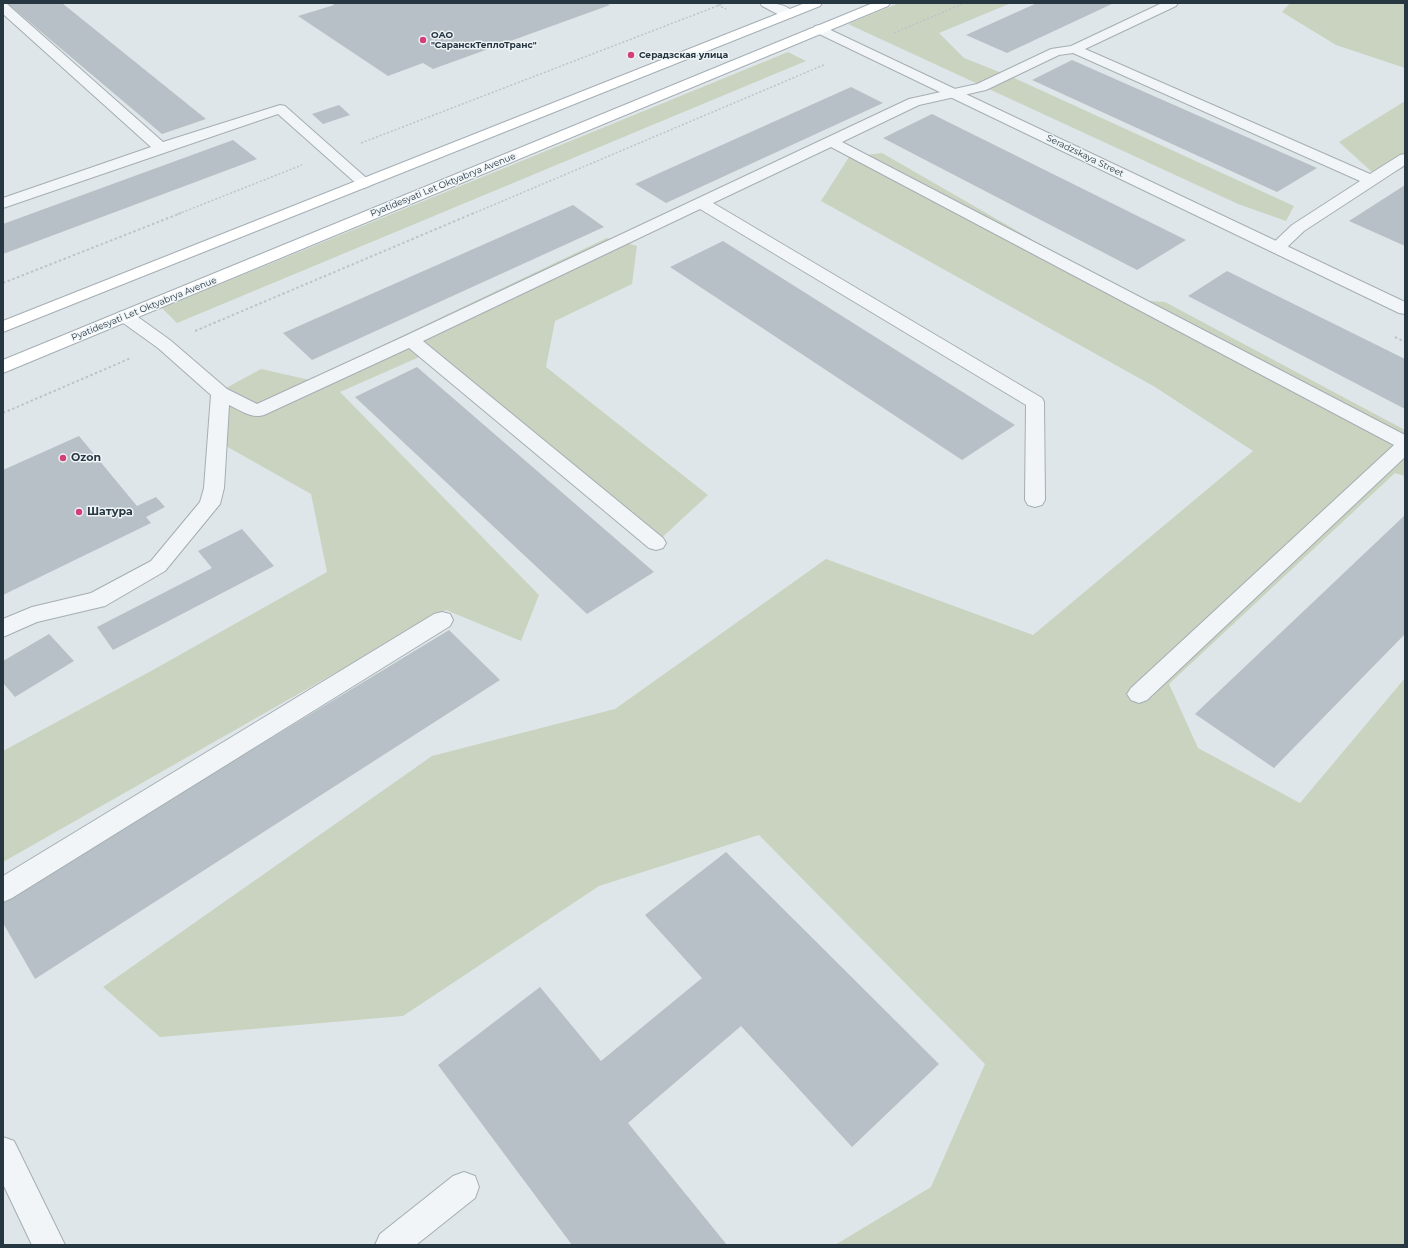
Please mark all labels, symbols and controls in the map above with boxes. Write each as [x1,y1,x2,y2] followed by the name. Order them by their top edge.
[431,30,537,51] place label: ОАО "СаранскТеплоТранс"
[418,35,428,45] marker: ОАО "СаранскТеплоТранс"
[626,50,636,60] marker: Серадзская улица
[639,50,728,60] place label: Серадзская улица
[1045,133,1125,179] street label: Seradzskaya Street
[369,151,517,219] street label: Pyatidesyati Let Oktyabrya Avenue
[70,275,218,343] street label: Pyatidesyati Let Oktyabrya Avenue
[71,451,101,465] place label: Ozon
[58,453,68,463] marker: Ozon
[87,505,133,519] place label: Шатура
[74,507,84,517] marker: Шатура

